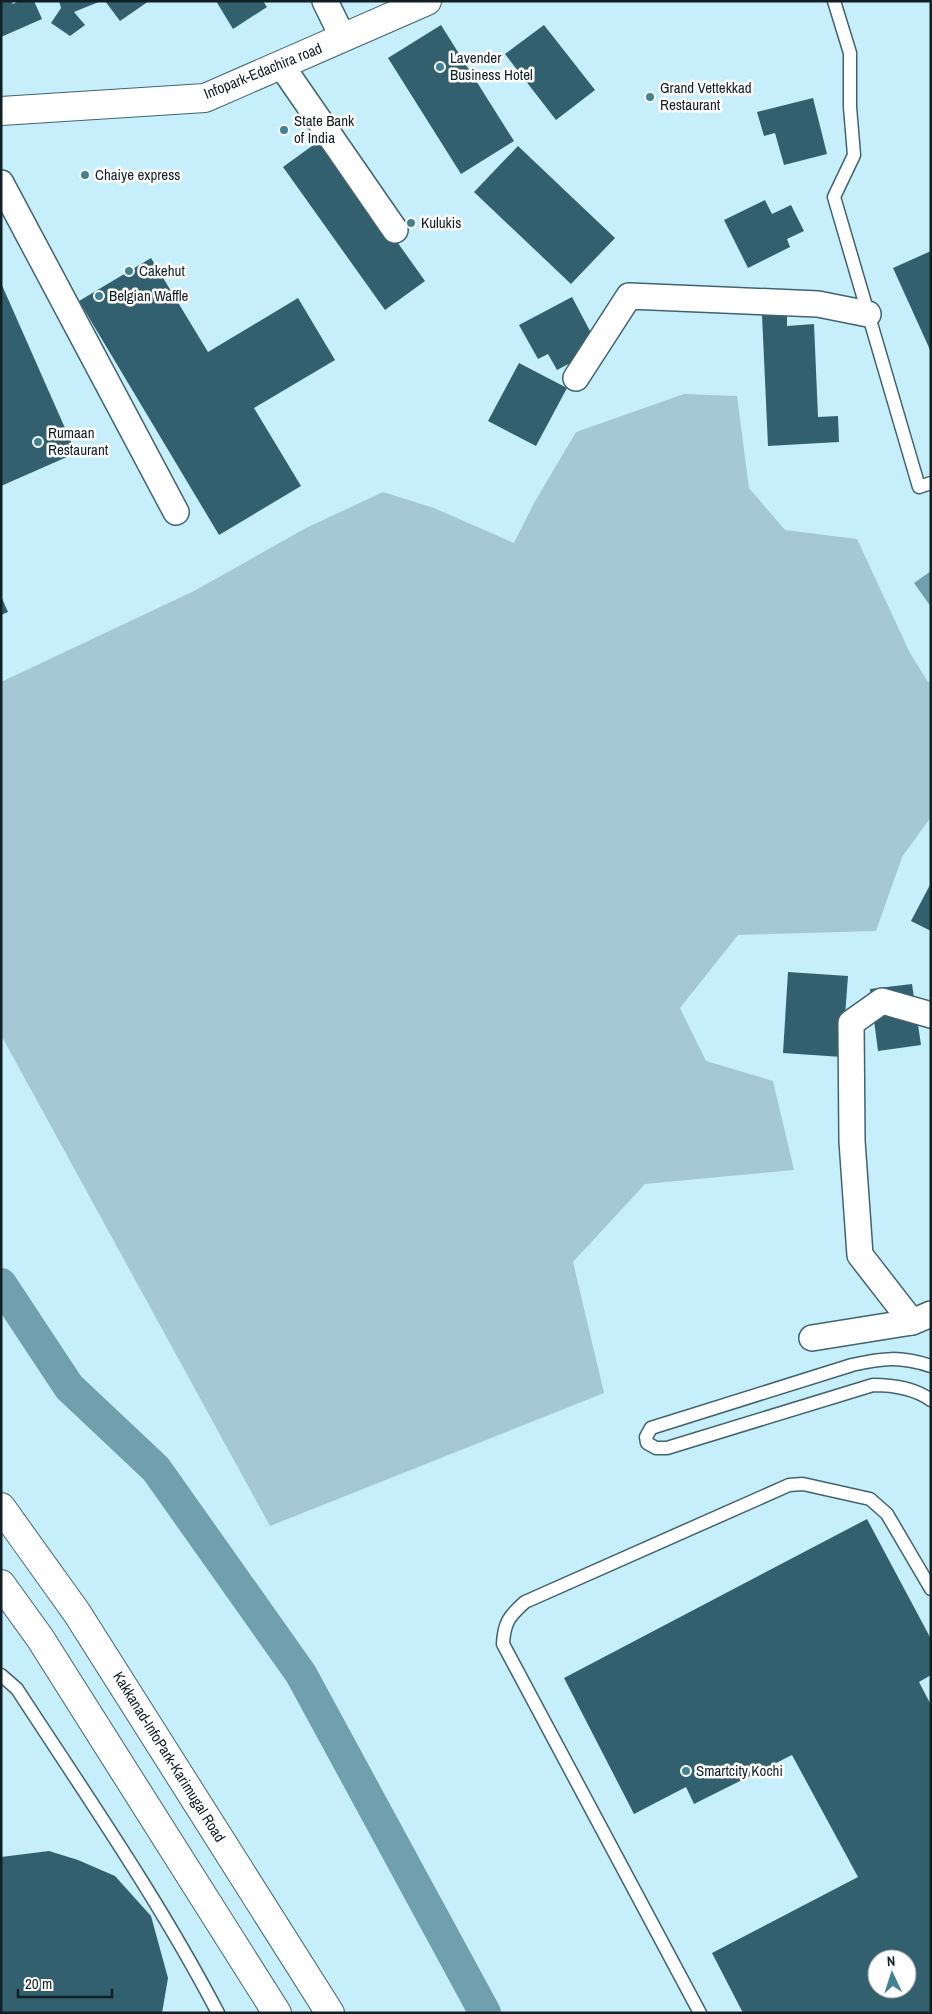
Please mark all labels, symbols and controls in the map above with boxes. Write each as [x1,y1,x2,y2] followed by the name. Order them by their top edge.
[201,37,325,104] street label: Infopark-Edachira road
[450,47,533,85] place label: Lavender Business Hotel
[434,61,446,73] marker: Lavender Business Hotel
[660,77,752,115] place label: Grand Vettekkad Restaurant
[644,91,656,103] marker: Grand Vettekkad Restaurant
[294,110,355,148] place label: State Bank of India
[278,124,290,136] marker: State Bank of India
[95,164,180,185] place label: Chaiye express
[79,169,91,181] marker: Chaiye express
[421,212,461,233] place label: Kulukis
[405,217,417,229] marker: Kulukis
[139,260,185,281] place label: Cakehut
[123,265,135,277] marker: Cakehut
[109,285,188,306] place label: Belgian Waffle
[93,290,105,302] marker: Belgian Waffle
[48,422,109,460] place label: Rumaan Restaurant
[32,436,44,448] marker: Rumaan Restaurant
[108,1667,231,1846] street label: Kakkanad-InfoPark-Karimugal Road
[696,1760,783,1781] place label: Smartcity Kochi
[680,1765,692,1777] marker: Smartcity Kochi
[867,1949,917,1999] north arrow
[886,1952,896,1970] text: N
[18,1966,111,1998] scale bar
[25,1973,52,1994] text: 20 m

